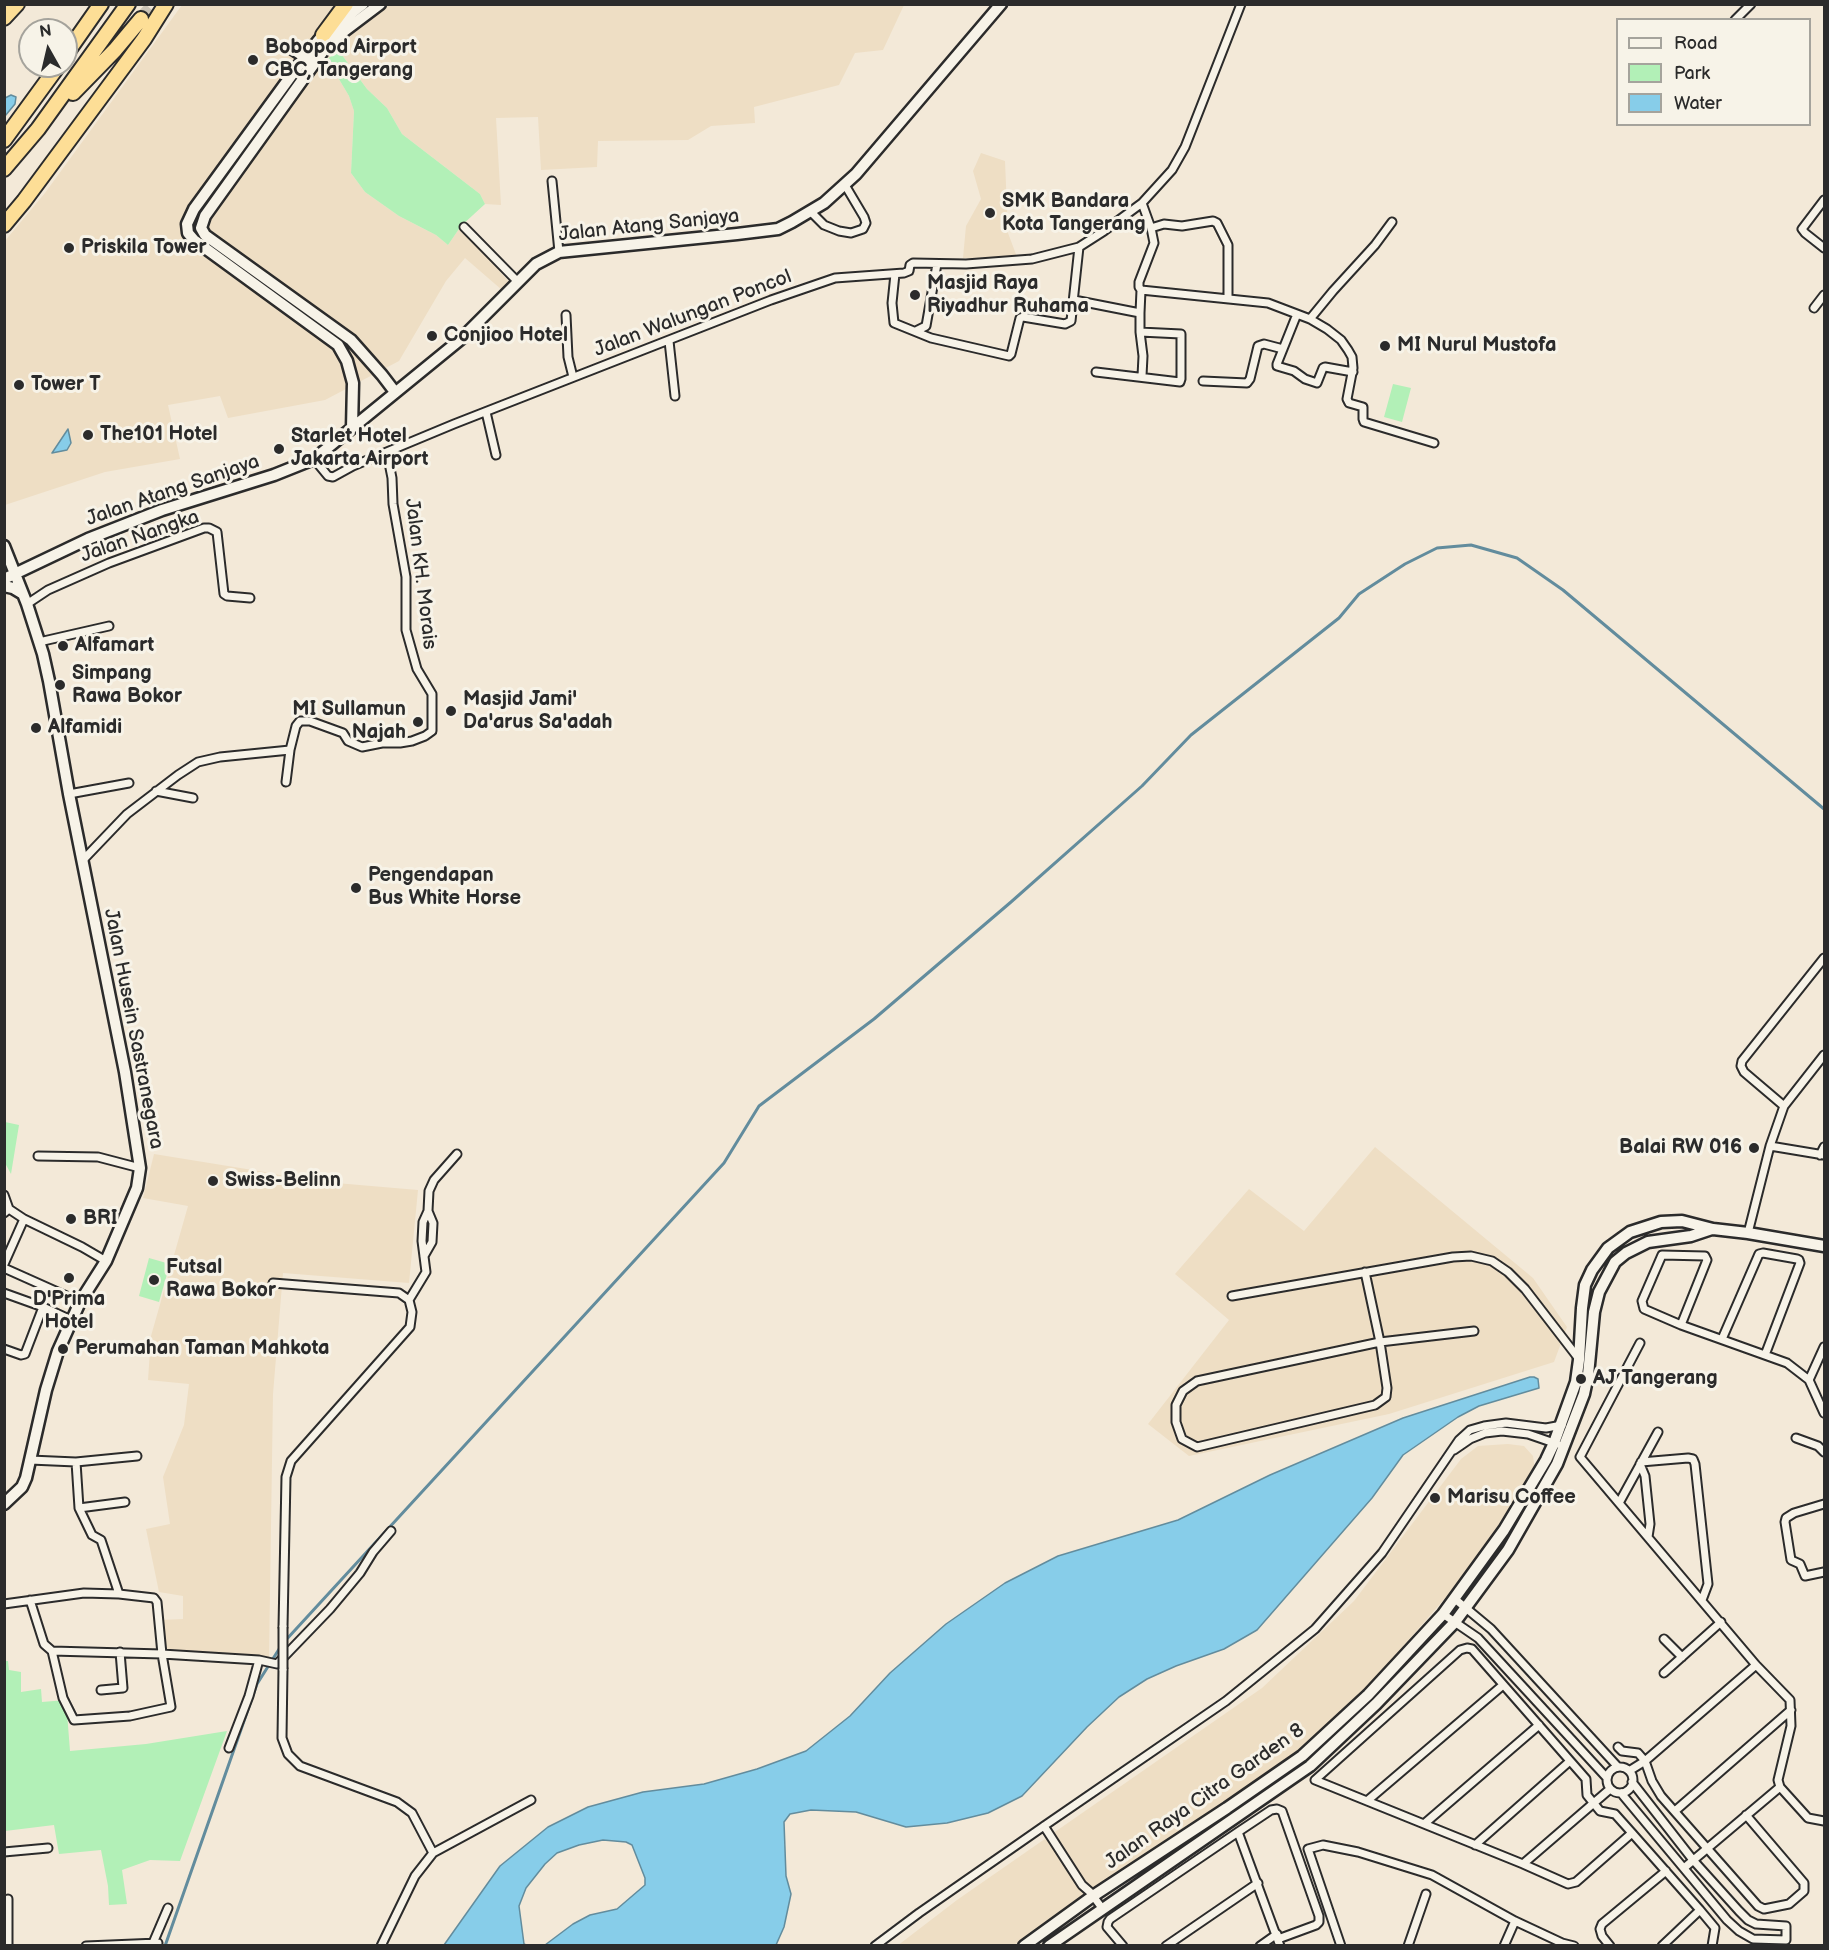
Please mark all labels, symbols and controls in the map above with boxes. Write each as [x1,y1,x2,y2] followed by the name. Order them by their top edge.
[18,18,78,78] north arrow
[1616,18,1811,126] legend
[38,21,53,42] text: N
[1674,33,1718,54] text: Road
[265,36,417,83] place label: Bobopod Airport CBC, Tangerang
[246,53,260,67] marker: Bobopod Airport CBC, Tangerang
[1674,63,1710,84] text: Park
[1674,93,1722,114] text: Water
[1002,190,1146,237] place label: SMK Bandara Kota Tangerang
[557,205,741,247] street label: Jalan Atang Sanjaya
[983,206,997,220] marker: SMK Bandara Kota Tangerang
[81,236,206,260] place label: Priskila Tower
[62,241,76,255] marker: Priskila Tower
[591,265,795,363] street label: Jalan Walungan Poncol
[927,272,1089,319] place label: Masjid Raya Riyadhur Ruhama
[908,288,922,302] marker: Masjid Raya Riyadhur Ruhama
[444,324,568,348] place label: Conjioo Hotel
[425,329,439,343] marker: Conjioo Hotel
[1397,334,1557,358] place label: MI Nurul Mustofa
[1378,339,1392,353] marker: MI Nurul Mustofa
[31,373,101,397] place label: Tower T
[12,378,26,392] marker: Tower T
[100,423,218,447] place label: The101 Hotel
[291,425,429,472] place label: Starlet Hotel Jakarta Airport
[81,428,95,442] marker: The101 Hotel
[272,442,286,456] marker: Starlet Hotel Jakarta Airport
[83,450,263,532] street label: Jalan Atang Sanjaya
[399,497,441,651] street label: Jalan KH. Morais
[78,506,202,568] street label: Jalan Nangka
[75,634,154,658] place label: Alfamart
[56,639,70,653] marker: Alfamart
[72,662,182,709] place label: Simpang Rawa Bokor
[53,678,67,692] marker: Simpang Rawa Bokor
[463,688,612,735] place label: Masjid Jami' Da'arus Sa'adah
[292,698,406,745] place label: MI Sullamun Najah
[444,704,458,718] marker: Masjid Jami' Da'arus Sa'adah
[411,715,425,729] marker: MI Sullamun Najah
[48,716,122,740] place label: Alfamidi
[29,721,43,735] marker: Alfamidi
[368,864,521,911] place label: Pengendapan Bus White Horse
[349,881,363,895] marker: Pengendapan Bus White Horse
[98,907,168,1151] street label: Jalan Husein Sastranegara
[1619,1136,1742,1160] place label: Balai RW 016
[1747,1141,1761,1155] marker: Balai RW 016
[225,1169,341,1193] place label: Swiss-Belinn
[206,1174,220,1188] marker: Swiss-Belinn
[83,1207,118,1231] place label: BRI
[64,1212,78,1226] marker: BRI
[166,1256,276,1303] place label: Futsal Rawa Bokor
[62,1271,76,1285] marker: D'Prima Hotel
[147,1273,161,1287] marker: Futsal Rawa Bokor
[33,1288,105,1335] place label: D'Prima Hotel
[75,1337,330,1361] place label: Perumahan Taman Mahkota
[56,1342,70,1356] marker: Perumahan Taman Mahkota
[1593,1367,1718,1391] place label: AJ Tangerang
[1574,1372,1588,1386] marker: AJ Tangerang
[1447,1486,1576,1510] place label: Marisu Coffee
[1428,1491,1442,1505] marker: Marisu Coffee
[1101,1719,1309,1875] street label: Jalan Raya Citra Garden 8

